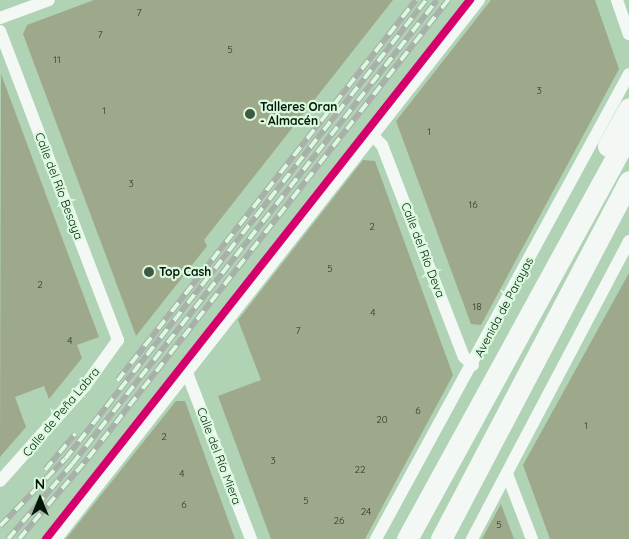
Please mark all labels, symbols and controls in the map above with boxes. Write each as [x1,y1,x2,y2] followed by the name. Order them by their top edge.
[136,7,142,19] house number: 7
[97,29,103,41] house number: 7
[227,44,233,56] house number: 5
[53,54,61,66] house number: 11
[536,85,542,97] house number: 3
[260,100,337,128] place label: Talleres Oran - Almacén
[102,105,106,117] house number: 1
[244,108,256,120] marker: Talleres Oran - Almacén
[427,126,431,138] house number: 1
[32,130,86,242] street label: Calle del Río Besaya
[128,178,134,190] house number: 3
[468,199,478,211] house number: 16
[398,200,448,300] street label: Calle del Río Deva
[369,221,375,233] house number: 2
[472,255,536,359] street label: Avenida de Parayas
[327,263,333,275] house number: 5
[159,265,211,279] place label: Top Cash
[143,266,155,278] marker: Top Cash
[37,279,43,291] house number: 2
[472,301,482,313] house number: 18
[370,307,376,319] house number: 4
[295,325,301,337] house number: 7
[67,335,73,347] house number: 4
[20,365,102,459] street label: Calle de Peña Labra
[194,405,244,507] street label: Calle del Río Miera
[415,405,421,417] house number: 6
[376,414,388,426] house number: 20
[584,420,588,432] house number: 1
[161,431,167,443] house number: 2
[270,455,276,467] house number: 3
[354,464,366,476] house number: 22
[179,468,185,480] house number: 4
[15,474,65,524] north arrow
[35,475,45,493] text: N
[303,495,309,507] house number: 5
[181,499,187,511] house number: 6
[361,506,371,518] house number: 24
[334,515,344,527] house number: 26
[496,519,502,531] house number: 5

